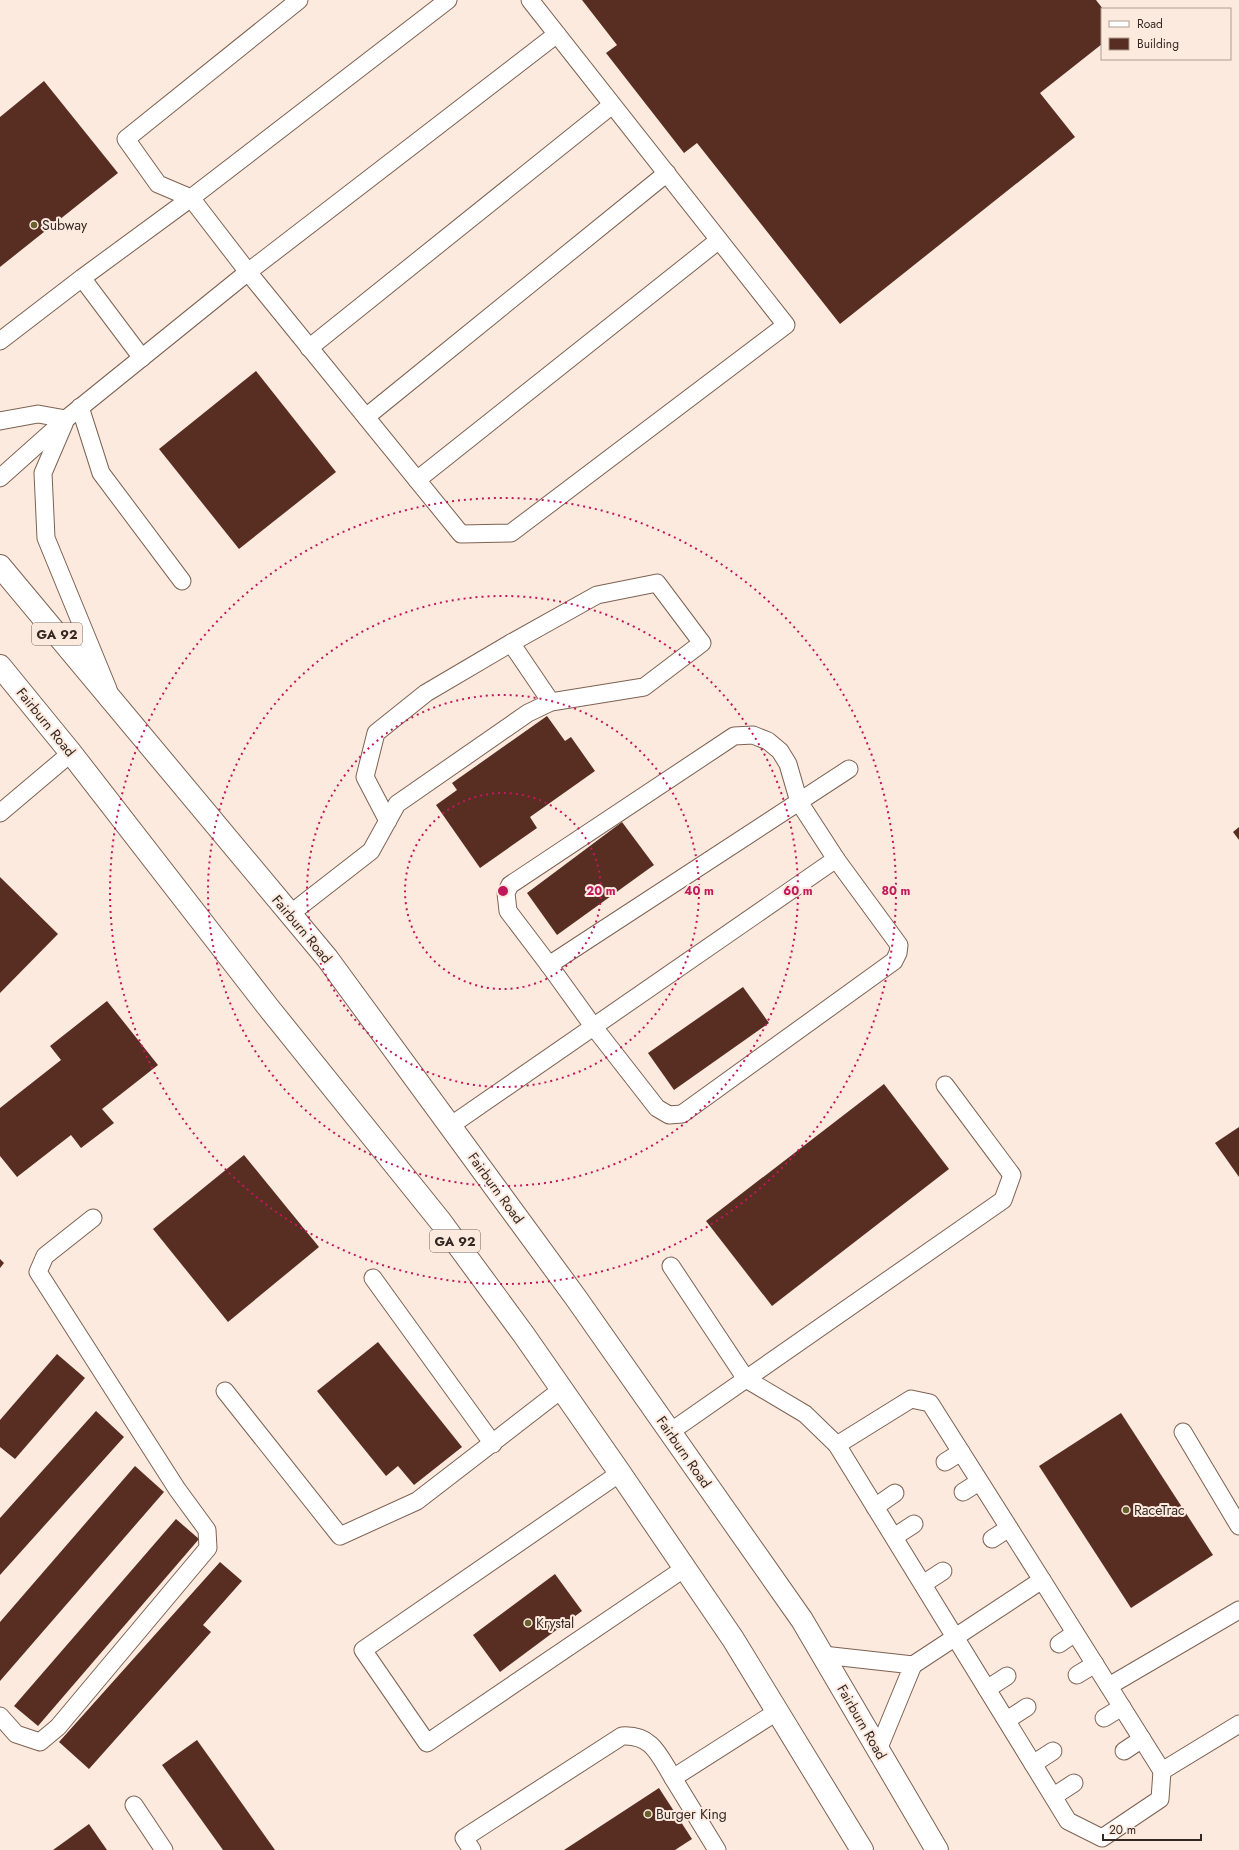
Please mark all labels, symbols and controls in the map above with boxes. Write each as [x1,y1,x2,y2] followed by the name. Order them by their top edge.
[1101,8,1231,60] legend
[1137,15,1163,33] text: Road
[1137,35,1179,53] text: Building
[42,215,88,235] place label: Subway
[29,220,39,230] marker: Subway
[32,623,82,645] road number: GA 92
[12,683,80,761] street label: Fairburn Road
[586,882,616,900] text: 20 m
[684,882,714,900] text: 40 m
[783,882,813,900] text: 60 m
[882,882,911,900] text: 80 m
[496,884,510,898] centre of rings
[267,891,337,967] street label: Fairburn Road
[463,1148,529,1228] street label: Fairburn Road
[430,1230,480,1252] road number: GA 92
[652,1412,716,1492] street label: Fairburn Road
[1134,1500,1185,1520] place label: RaceTrac
[1121,1505,1131,1515] marker: RaceTrac
[536,1613,574,1633] place label: Krystal
[523,1618,533,1628] marker: Krystal
[832,1681,892,1763] street label: Fairburn Road
[656,1804,727,1824] place label: Burger King
[643,1809,653,1819] marker: Burger King
[1103,1816,1201,1842] scale bar
[1109,1821,1136,1839] text: 20 m

